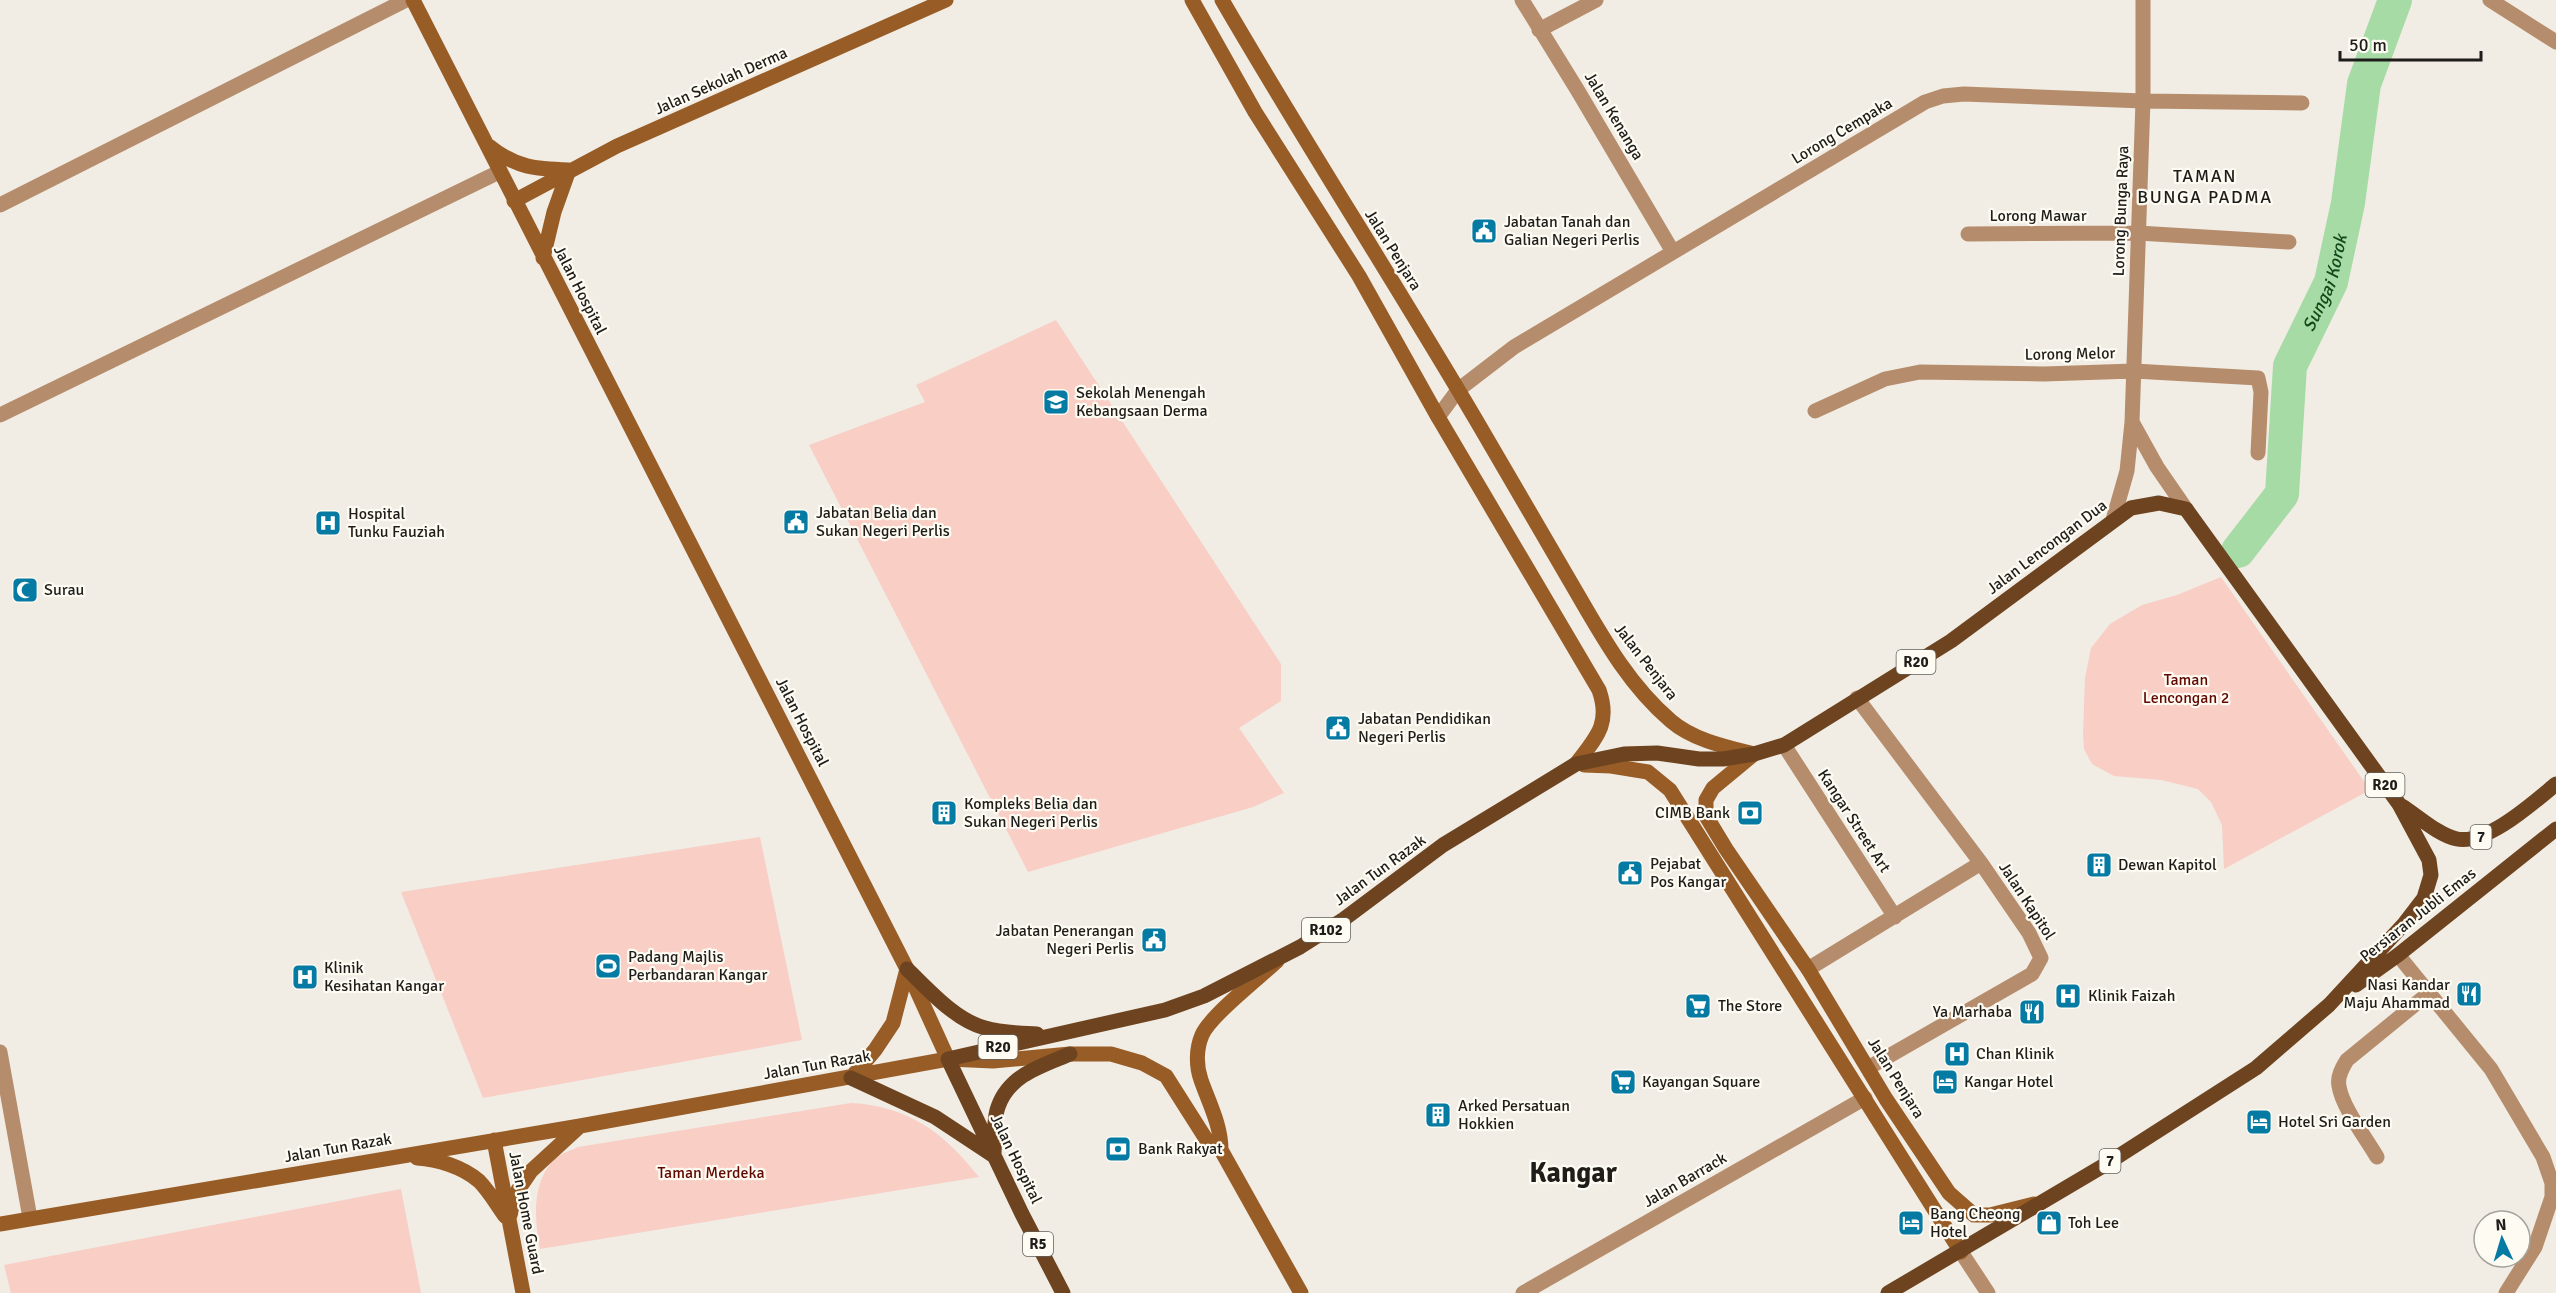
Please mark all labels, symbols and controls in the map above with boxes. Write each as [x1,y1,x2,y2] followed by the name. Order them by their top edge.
[2340,24,2481,62] scale bar
[2349,34,2387,56] text: 50 m
[652,43,790,119] street label: Jalan Sekolah Derma
[1580,68,1648,164] street label: Jalan Kenanga
[1788,93,1896,169] street label: Lorong Cempaka
[2109,145,2133,277] street label: Lorong Bunga Raya
[2137,165,2273,208] district label: TAMAN BUNGA PADMA
[1360,206,1426,294] street label: Jalan Penjara
[1989,206,2087,226] street label: Lorong Mawar
[1504,212,1640,250] place label: Jabatan Tanah dan Galian Negeri Perlis
[1469,216,1499,246] public building icon: Jabatan Tanah dan Galian Negeri Perlis
[2298,231,2352,335] water label: Sungai Korok
[549,242,611,338] street label: Jalan Hospital
[2025,343,2116,365] street label: Lorong Melor
[1076,383,1208,421] place label: Sekolah Menengah Kebangsaan Derma
[1041,387,1071,417] school or university icon: Sekolah Menengah Kebangsaan Derma
[1983,495,2111,599] street label: Jalan Lencongan Dua
[816,503,950,541] place label: Jabatan Belia dan Sukan Negeri Perlis
[348,504,445,542] place label: Hospital Tunku Fauziah
[781,507,811,537] public building icon: Jabatan Belia dan Sukan Negeri Perlis
[313,508,343,538] hospital icon: Hospital Tunku Fauziah
[10,575,40,605] mosque icon: Surau
[44,580,84,600] place label: Surau
[1610,620,1682,704] street label: Jalan Penjara
[1896,650,1936,674] road number: R20
[2143,670,2229,708] park label: Taman Lencongan 2
[771,674,833,770] street label: Jalan Hospital
[1358,709,1491,747] place label: Jabatan Pendidikan Negeri Perlis
[1323,713,1353,743] public building icon: Jabatan Pendidikan Negeri Perlis
[1813,766,1895,877] street label: Kangar Street Art
[2366,773,2404,797] road number: R20
[964,794,1098,832] place label: Kompleks Belia dan Sukan Negeri Perlis
[929,798,959,828] building icon: Kompleks Belia dan Sukan Negeri Perlis
[1735,798,1765,828] bank icon: CIMB Bank
[1655,803,1730,823] place label: CIMB Bank
[2470,825,2492,849] road number: 7
[1330,830,1430,910] street label: Jalan Tun Razak
[2084,850,2114,880] building icon: Dewan Kapitol
[1650,854,1726,892] place label: Pejabat Pos Kangar
[2118,855,2217,875] place label: Dewan Kapitol
[1615,858,1645,888] public building icon: Pejabat Pos Kangar
[1994,858,2060,944] street label: Jalan Kapitol
[2356,863,2480,967] street label: Persiaran Jubli Emas
[1302,918,1350,942] road number: R102
[996,921,1134,959] place label: Jabatan Penerangan Negeri Perlis
[1139,925,1169,955] public building icon: Jabatan Penerangan Negeri Perlis
[628,947,767,985] place label: Padang Majlis Perbandaran Kangar
[593,951,623,981] sports icon: Padang Majlis Perbandaran Kangar
[324,958,444,996] place label: Klinik Kesihatan Kangar
[290,962,320,992] hospital icon: Klinik Kesihatan Kangar
[2344,975,2450,1013] place label: Nasi Kandar Maju Ahammad
[2454,979,2484,1009] restaurant icon: Nasi Kandar Maju Ahammad
[2053,981,2083,1011] hospital icon: Klinik Faizah
[2088,986,2175,1006] place label: Klinik Faizah
[1683,991,1713,1021] supermarket icon: The Store
[1718,996,1782,1016] place label: The Store
[2017,997,2047,1027] restaurant icon: Ya Marhaba
[1933,1002,2012,1022] place label: Ya Marhaba
[1863,1034,1929,1122] street label: Jalan Penjara
[978,1035,1018,1059] road number: R20
[1942,1039,1972,1069] hospital icon: Chan Klinik
[1976,1044,2054,1064] place label: Chan Klinik
[762,1046,872,1084] street label: Jalan Tun Razak
[1608,1067,1638,1097] supermarket icon: Kayangan Square
[1930,1067,1960,1097] hotel icon: Kangar Hotel
[1642,1072,1760,1092] place label: Kayangan Square
[1964,1072,2054,1092] place label: Kangar Hotel
[1458,1096,1570,1134] place label: Arked Persatuan Hokkien
[1423,1100,1453,1130] building icon: Arked Persatuan Hokkien
[2244,1107,2274,1137] hotel icon: Hotel Sri Garden
[986,1111,1046,1207] street label: Jalan Hospital
[2278,1112,2391,1132] place label: Hotel Sri Garden
[283,1129,393,1167] street label: Jalan Tun Razak
[1103,1134,1133,1164] bank icon: Bank Rakyat
[1138,1139,1223,1159] place label: Bank Rakyat
[1640,1148,1730,1212] street label: Jalan Barrack
[2100,1149,2120,1173] road number: 7
[504,1150,548,1276] street label: Jalan Home Guard
[1529,1156,1618,1190] district label: Kangar
[657,1163,765,1183] park label: Taman Merdeka
[1930,1204,2020,1242] place label: Bang Cheong Hotel
[1896,1208,1926,1238] hotel icon: Bang Cheong Hotel
[2034,1208,2064,1238] shop icon: Toh Lee
[2472,1209,2532,1269] north arrow
[2068,1213,2119,1233] place label: Toh Lee
[2495,1215,2507,1235] text: N
[1023,1232,1053,1256] road number: R5

